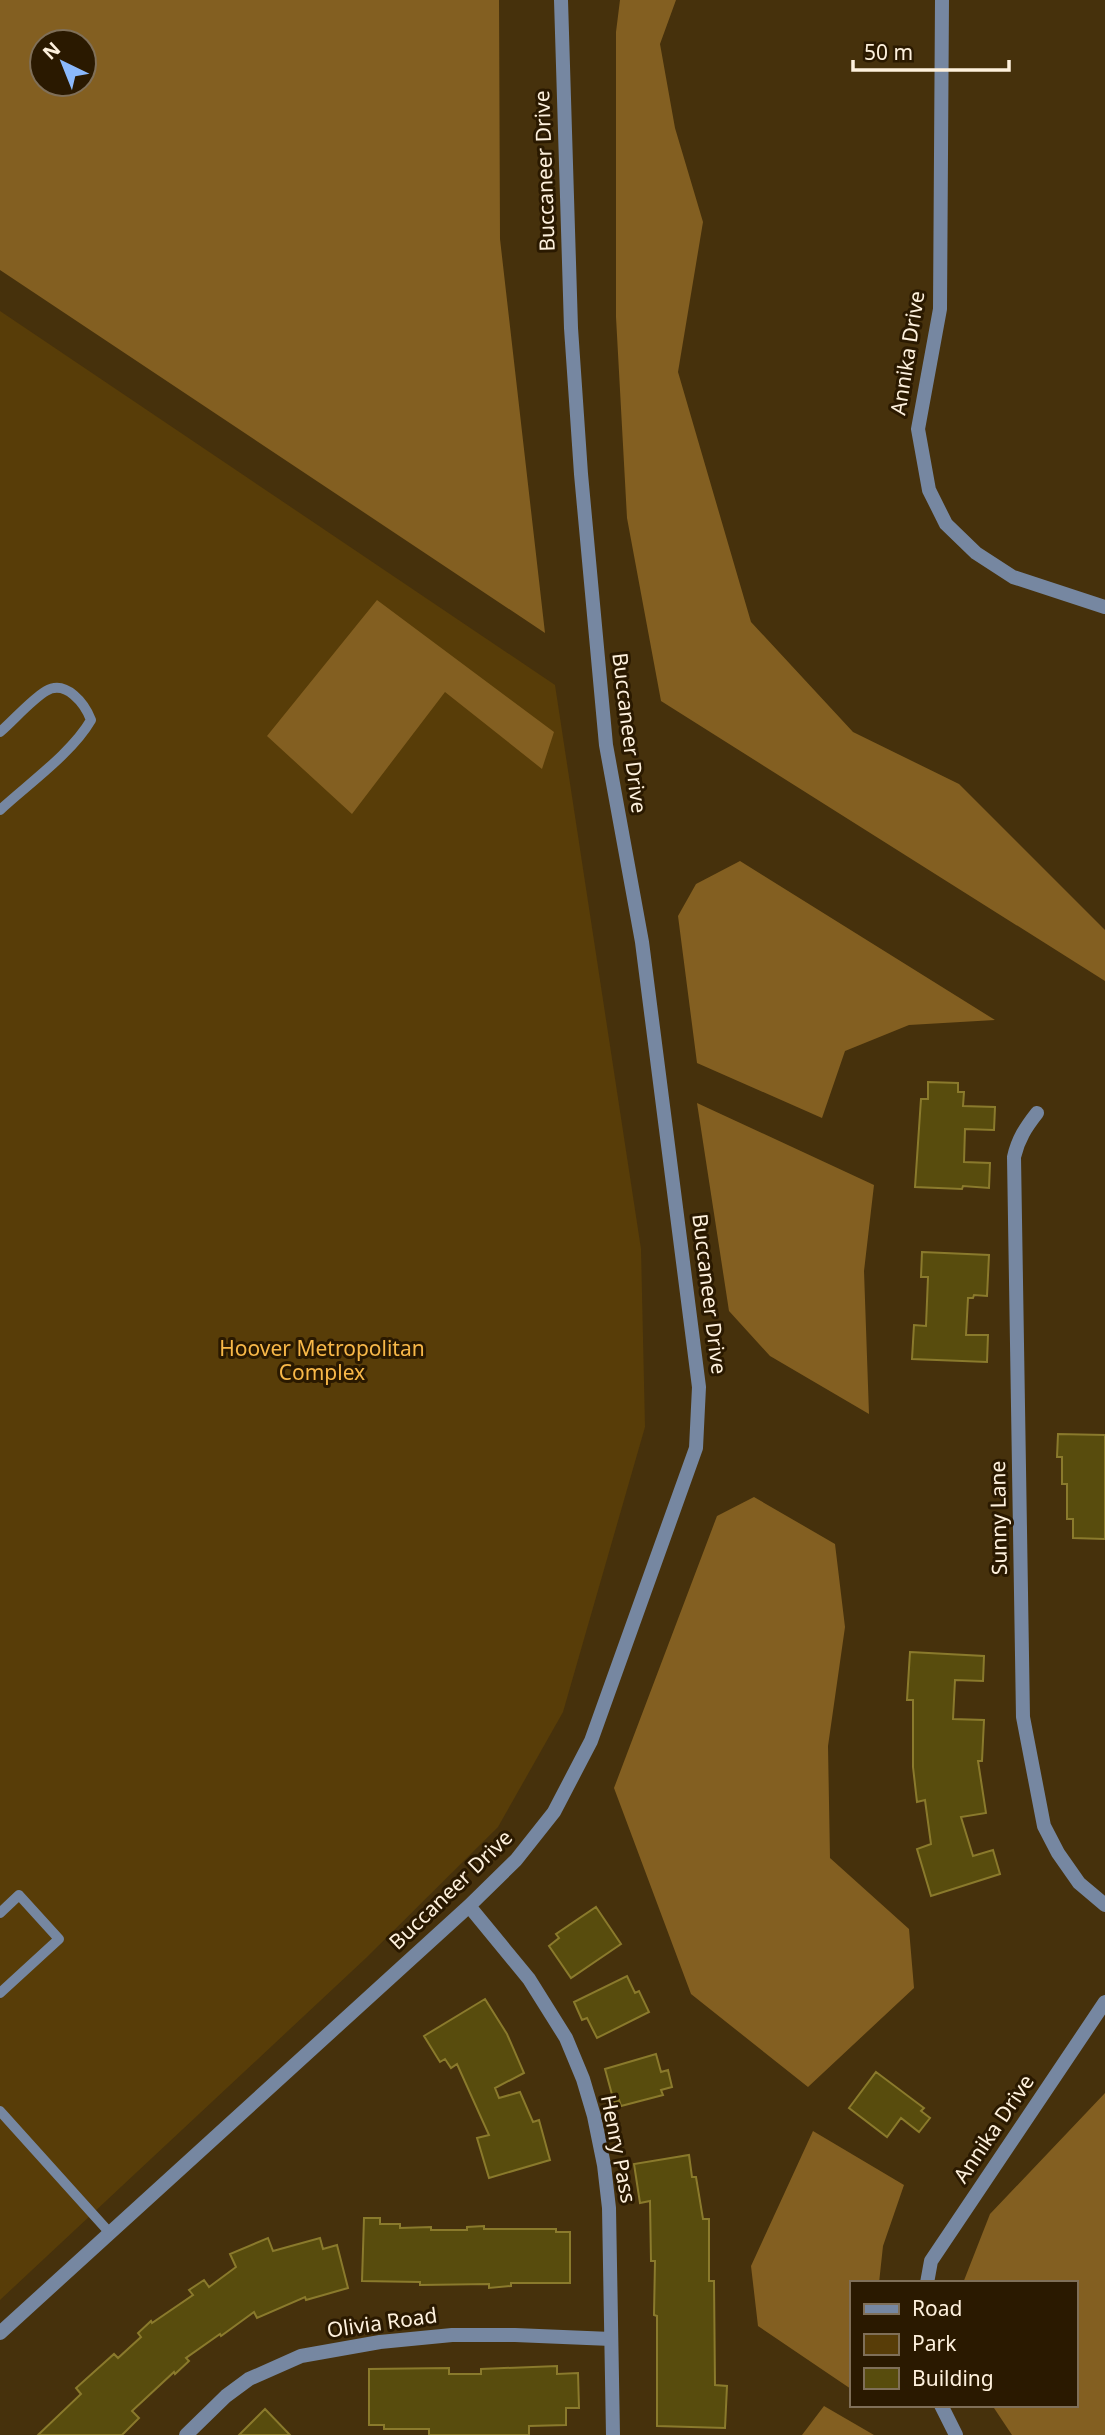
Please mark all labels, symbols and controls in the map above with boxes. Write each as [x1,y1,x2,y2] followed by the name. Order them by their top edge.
[28,28,98,98] north arrow
[853,28,1009,72] scale bar
[37,36,66,65] text: N
[864,38,913,66] text: 50 m
[527,90,561,252] street label: Buccaneer Drive
[883,289,931,417] street label: Annika Drive
[606,651,654,815] street label: Buccaneer Drive
[686,1212,734,1376] street label: Buccaneer Drive
[219,1334,425,1386] park label: Hoover Metropolitan Complex
[983,1461,1013,1575] street label: Sunny Lane
[383,1823,518,1955] street label: Buccaneer Drive
[947,2069,1040,2188] street label: Annika Drive
[595,2092,643,2205] street label: Henry Pass
[850,2281,1077,2407] legend
[912,2294,962,2322] text: Road
[325,2300,439,2344] street label: Olivia Road
[912,2329,957,2357] text: Park
[912,2364,994,2392] text: Building

